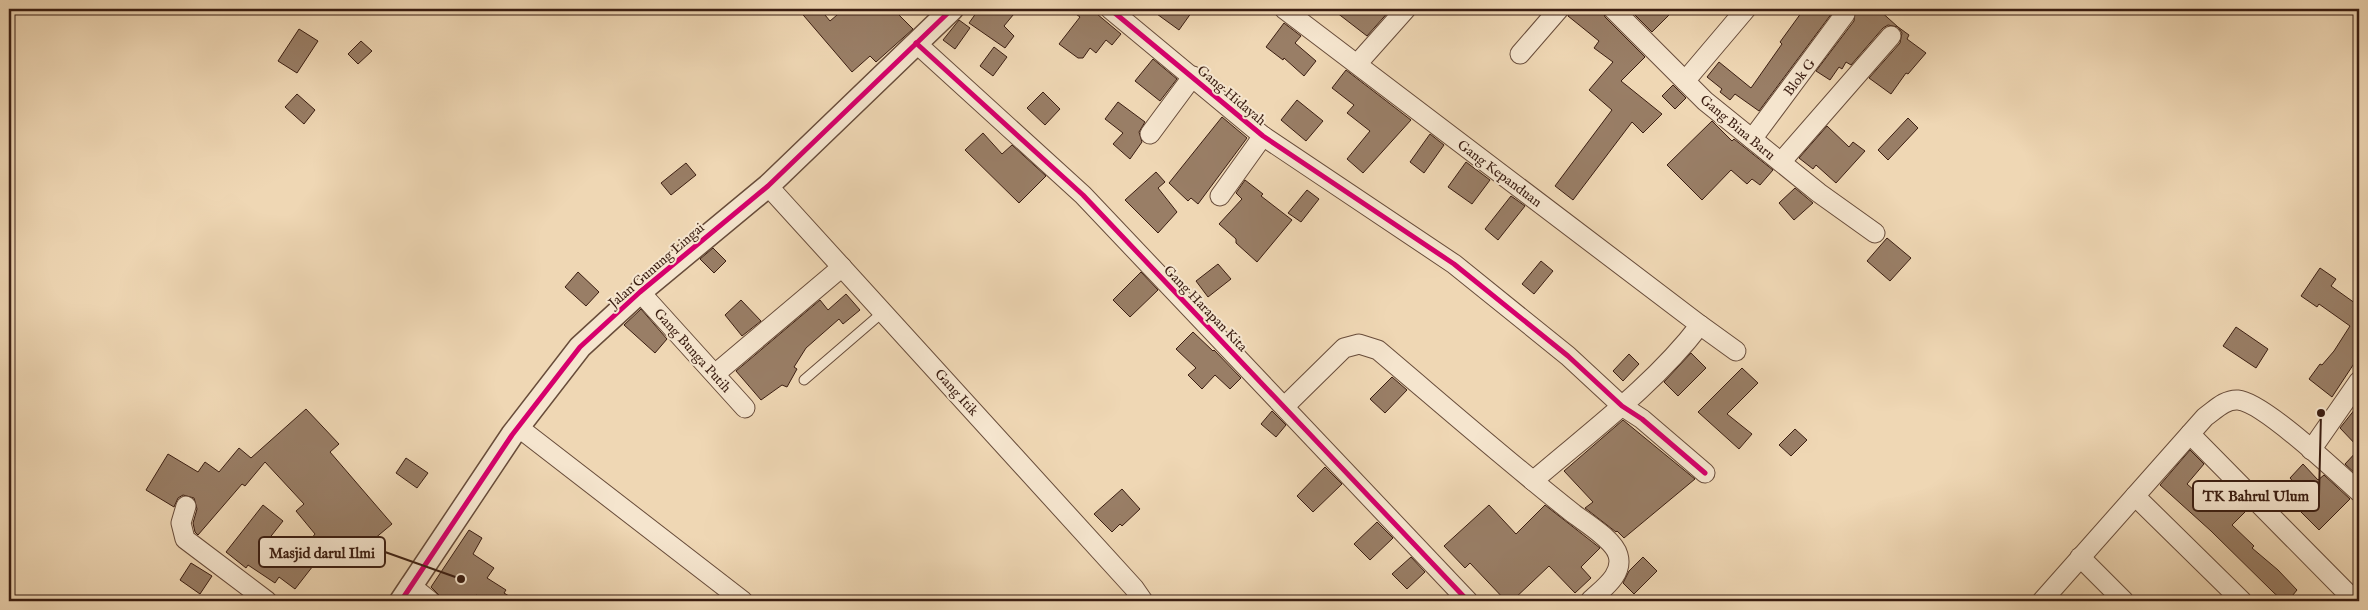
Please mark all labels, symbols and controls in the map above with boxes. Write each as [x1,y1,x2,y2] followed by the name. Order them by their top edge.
[1780,55,1820,100] street label: Blok G
[1193,62,1270,130] street label: Gang Hidayah
[1696,91,1779,164] street label: Gang Bina Baru
[1454,136,1546,212] street label: Gang Kepanduan
[603,219,709,314] street label: Jalan Gunung Lingai
[1159,262,1252,356] street label: Gang Harapan Kita
[650,305,735,397] street label: Gang Bunga Putih
[930,365,982,420] street label: Gang Itik
[2193,481,2319,511] callout: TK Bahrul Ulum
[2202,487,2310,506] text: TK Bahrul Ulum
[259,537,385,567] callout: Masjid darul Ilmi
[269,544,375,563] text: Masjid darul Ilmi

